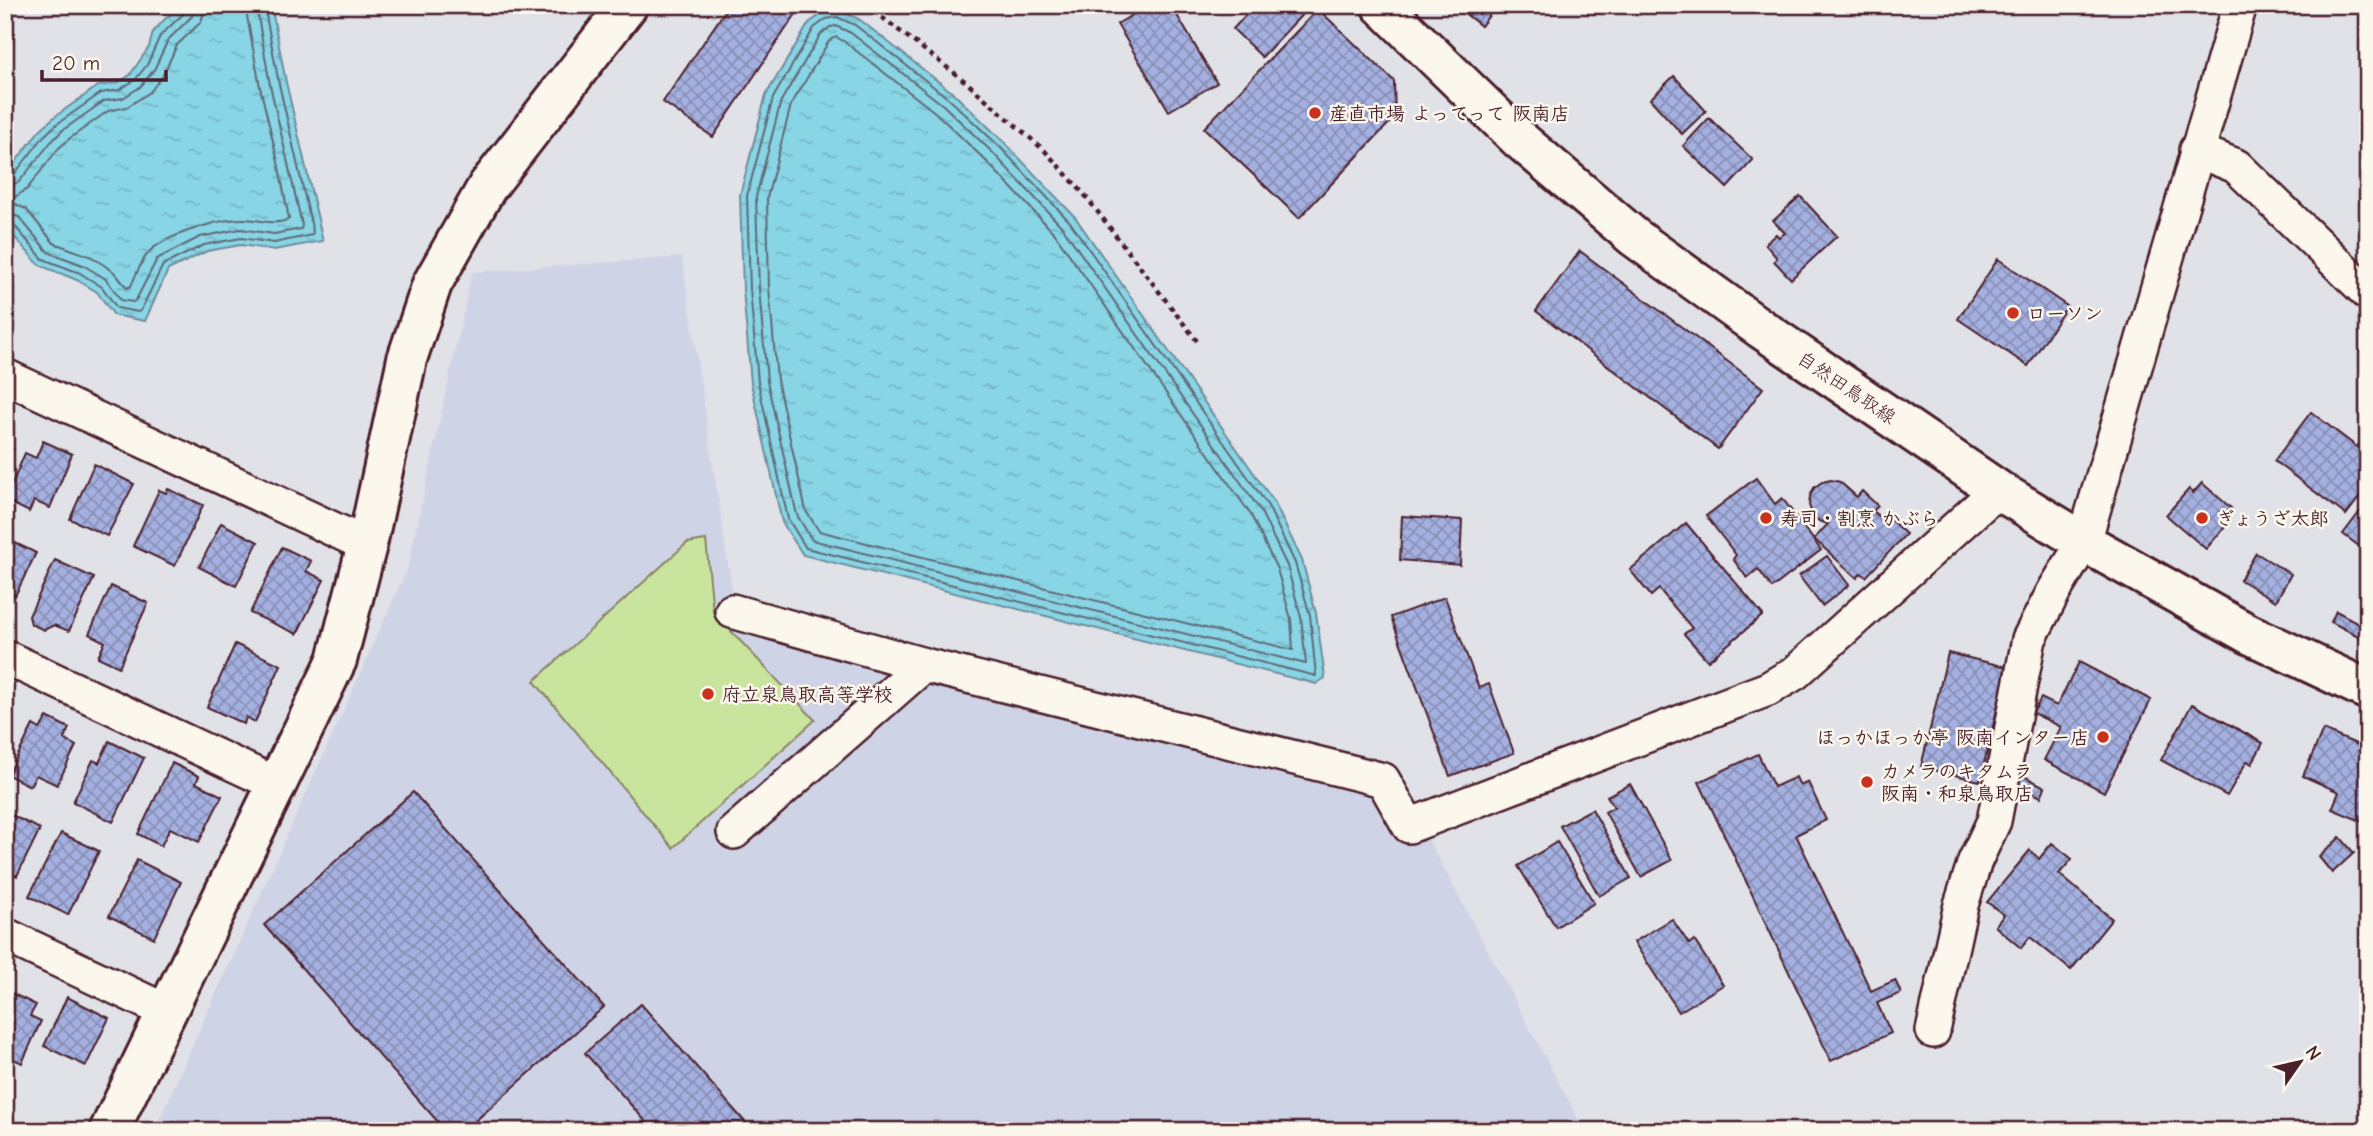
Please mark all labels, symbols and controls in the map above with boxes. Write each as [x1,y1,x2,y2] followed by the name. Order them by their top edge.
[42,38,166,82] scale bar
[52,51,100,75] text: 20 m
[1329,103,1569,125] place label: 産直市場 よってって 阪南店
[1307,105,1323,121] marker: 産直市場 よってって 阪南店
[2027,303,2103,325] place label: ローソン
[2005,305,2021,321] marker: ローソン
[1793,347,1900,429] street label: 自然田鳥取線
[1780,508,1939,530] place label: 寿司・割烹 かぶら
[2216,508,2328,530] place label: ぎょうざ太郎
[1758,510,1774,526] marker: 寿司・割烹 かぶら
[2194,510,2210,526] marker: ぎょうざ太郎
[722,684,893,706] place label: 府立泉鳥取高等学校
[700,686,716,702] marker: 府立泉鳥取高等学校
[1816,727,2089,749] place label: ほっかほっか亭 阪南インター店
[2095,729,2111,745] marker: ほっかほっか亭 阪南インター店
[1881,761,2033,805] place label: カメラのキタムラ 阪南・和泉鳥取店
[1859,774,1875,790] marker: カメラのキタムラ 阪南・和泉鳥取店
[2264,1028,2334,1098] north arrow
[2301,1042,2326,1064] text: N

